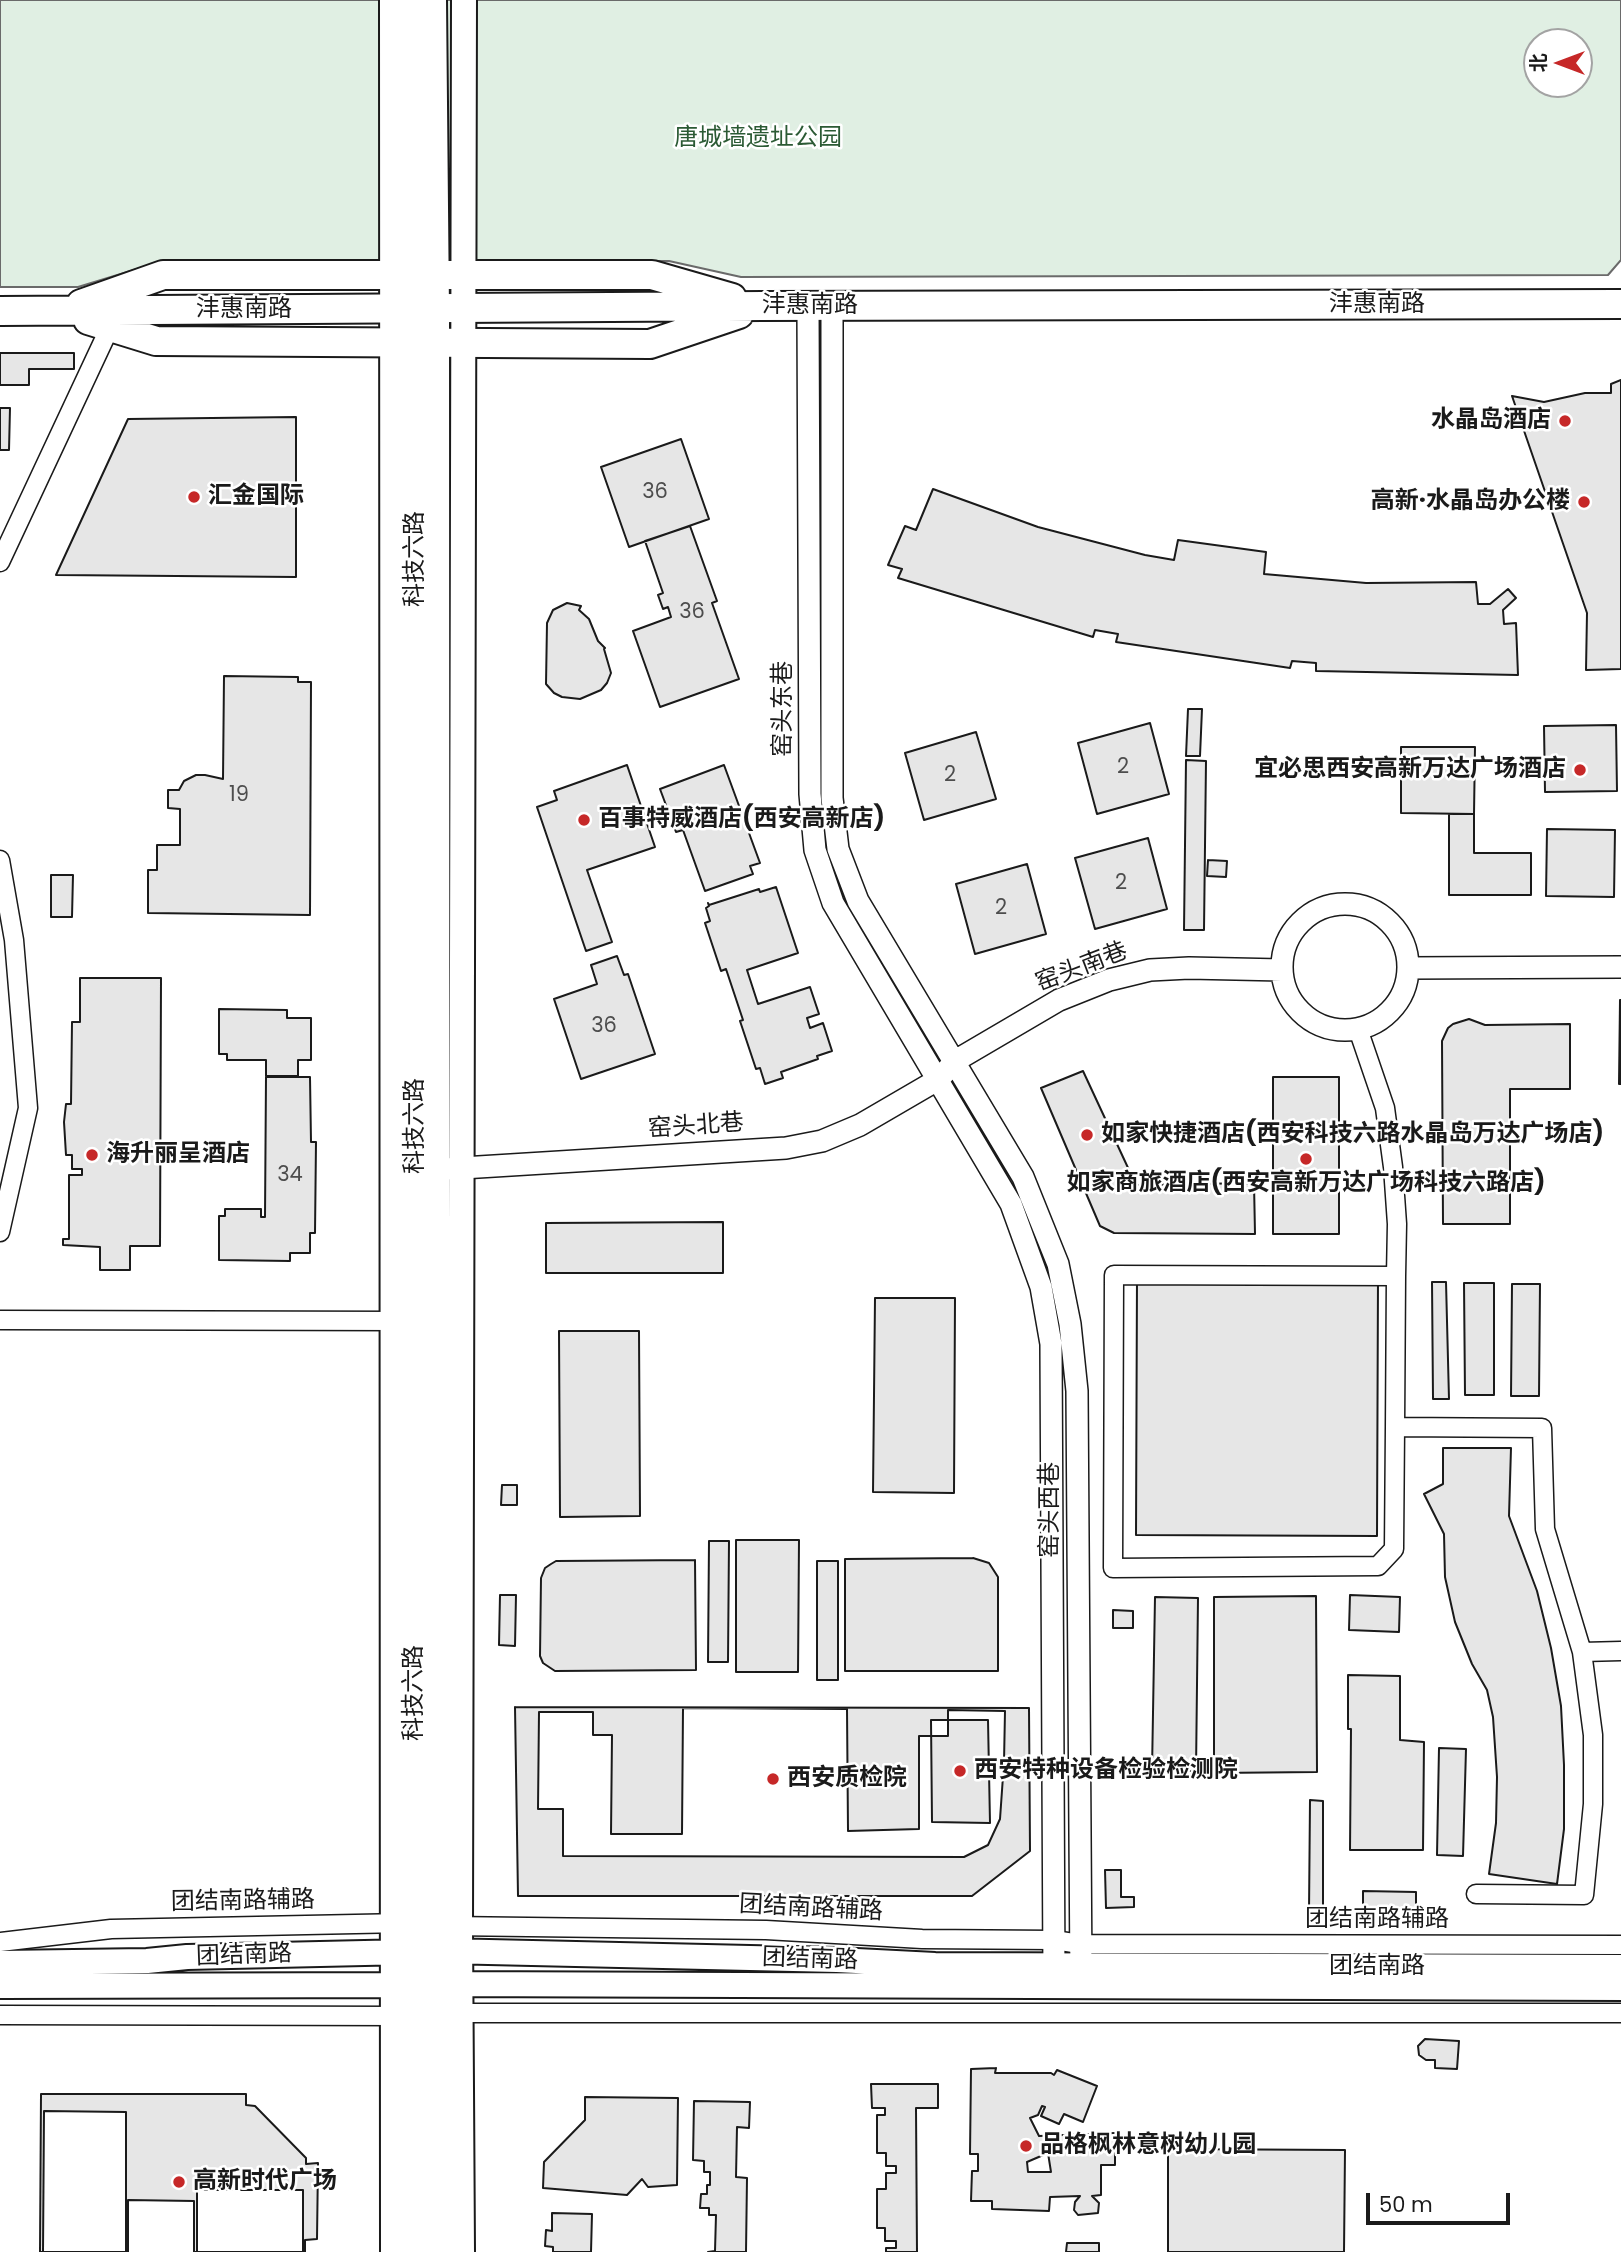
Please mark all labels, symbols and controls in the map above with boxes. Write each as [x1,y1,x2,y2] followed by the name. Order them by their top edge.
[1523,28,1593,98] north arrow
[1525,54,1552,73] text: 北
[674,125,842,153] park label: 唐城墙遗址公园
[1329,291,1425,319] street label: 沣惠南路
[762,292,858,320] street label: 沣惠南路
[196,296,292,324] street label: 沣惠南路
[1431,407,1551,435] place label: 水晶岛酒店
[1557,413,1573,429] marker: 水晶岛酒店
[642,480,668,506] house number: 36
[208,483,304,511] place label: 汇金国际
[1371,488,1570,516] place label: 高新·水晶岛办公楼
[186,489,202,505] marker: 汇金国际
[1576,494,1592,510] marker: 高新·水晶岛办公楼
[402,511,430,607] street label: 科技六路
[679,600,705,626] house number: 36
[770,661,798,757] street label: 窑头东巷
[1117,755,1129,781] house number: 2
[1254,756,1566,784] place label: 宜必思西安高新万达广场酒店
[1572,762,1588,778] marker: 宜必思西安高新万达广场酒店
[944,763,956,789] house number: 2
[229,783,249,809] house number: 19
[598,806,885,834] place label: 百事特威酒店(西安高新店)
[576,812,592,828] marker: 百事特威酒店(西安高新店)
[1115,871,1127,897] house number: 2
[995,896,1007,922] house number: 2
[1032,937,1132,999] street label: 窑头南巷
[591,1014,617,1040] house number: 36
[402,1078,430,1174] street label: 科技六路
[647,1109,745,1145] street label: 窑头北巷
[1101,1121,1604,1149] place label: 如家快捷酒店(西安科技六路水晶岛万达广场店)
[1079,1127,1095,1143] marker: 如家快捷酒店(西安科技六路水晶岛万达广场店)
[106,1141,250,1169] place label: 海升丽呈酒店
[84,1147,100,1163] marker: 海升丽呈酒店
[1298,1151,1314,1167] marker: 如家商旅酒店(西安高新万达广场科技六路店)
[277,1163,303,1189] house number: 34
[1067,1170,1545,1198] place label: 如家商旅酒店(西安高新万达广场科技六路店)
[1037,1462,1065,1558] street label: 窑头西巷
[401,1645,429,1741] street label: 科技六路
[974,1757,1238,1785] place label: 西安特种设备检验检测院
[952,1763,968,1779] marker: 西安特种设备检验检测院
[787,1765,907,1793] place label: 西安质检院
[765,1771,781,1787] marker: 西安质检院
[171,1886,315,1918] street label: 团结南路辅路
[738,1891,884,1927] street label: 团结南路辅路
[1305,1906,1449,1934] street label: 团结南路辅路
[196,1940,292,1972] street label: 团结南路
[762,1944,858,1976] street label: 团结南路
[1329,1953,1425,1981] street label: 团结南路
[1040,2132,1256,2160] place label: 品格枫林意树幼儿园
[1018,2138,1034,2154] marker: 品格枫林意树幼儿园
[193,2168,337,2196] place label: 高新时代广场
[171,2174,187,2190] marker: 高新时代广场
[1369,2178,1512,2222] scale bar
[1379,2190,1433,2219] text: 50 m

